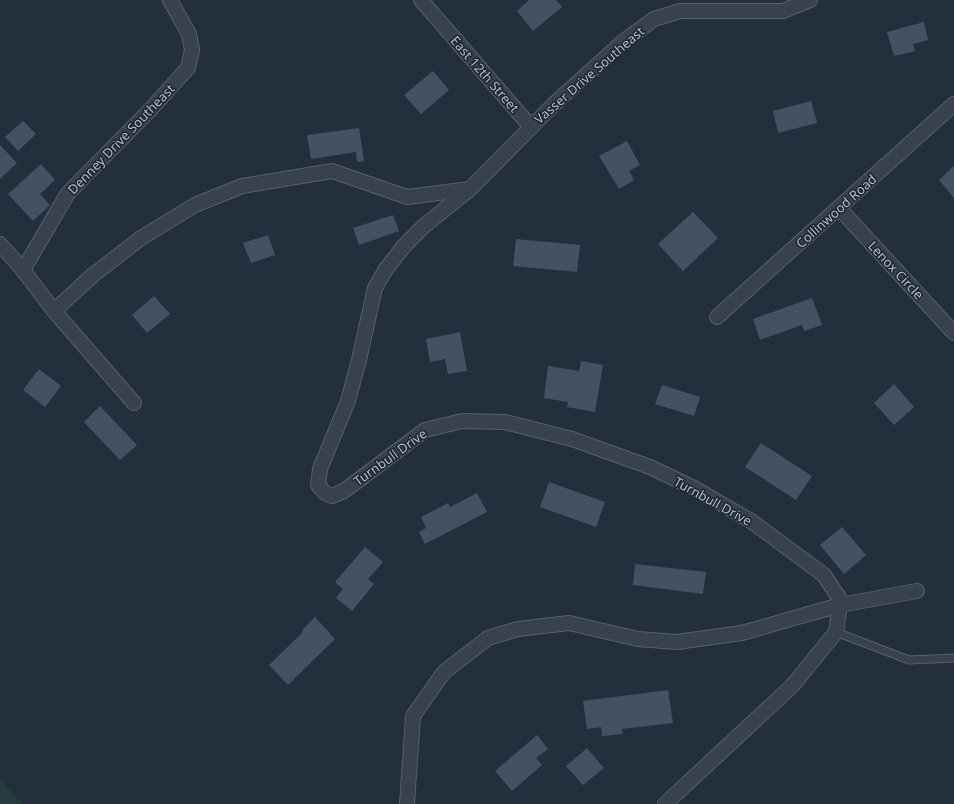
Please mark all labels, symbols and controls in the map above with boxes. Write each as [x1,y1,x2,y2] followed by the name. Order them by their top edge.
[530,22,648,128] street label: Vasser Drive Southeast
[447,32,524,116] street label: East 12th Street
[64,80,179,198] street label: Denney Drive Southeast
[792,170,880,252] street label: Collinwood Road
[864,237,928,303] street label: Lenox Circle
[350,424,430,490] street label: Turnbull Drive
[671,472,755,530] street label: Turnbull Drive

